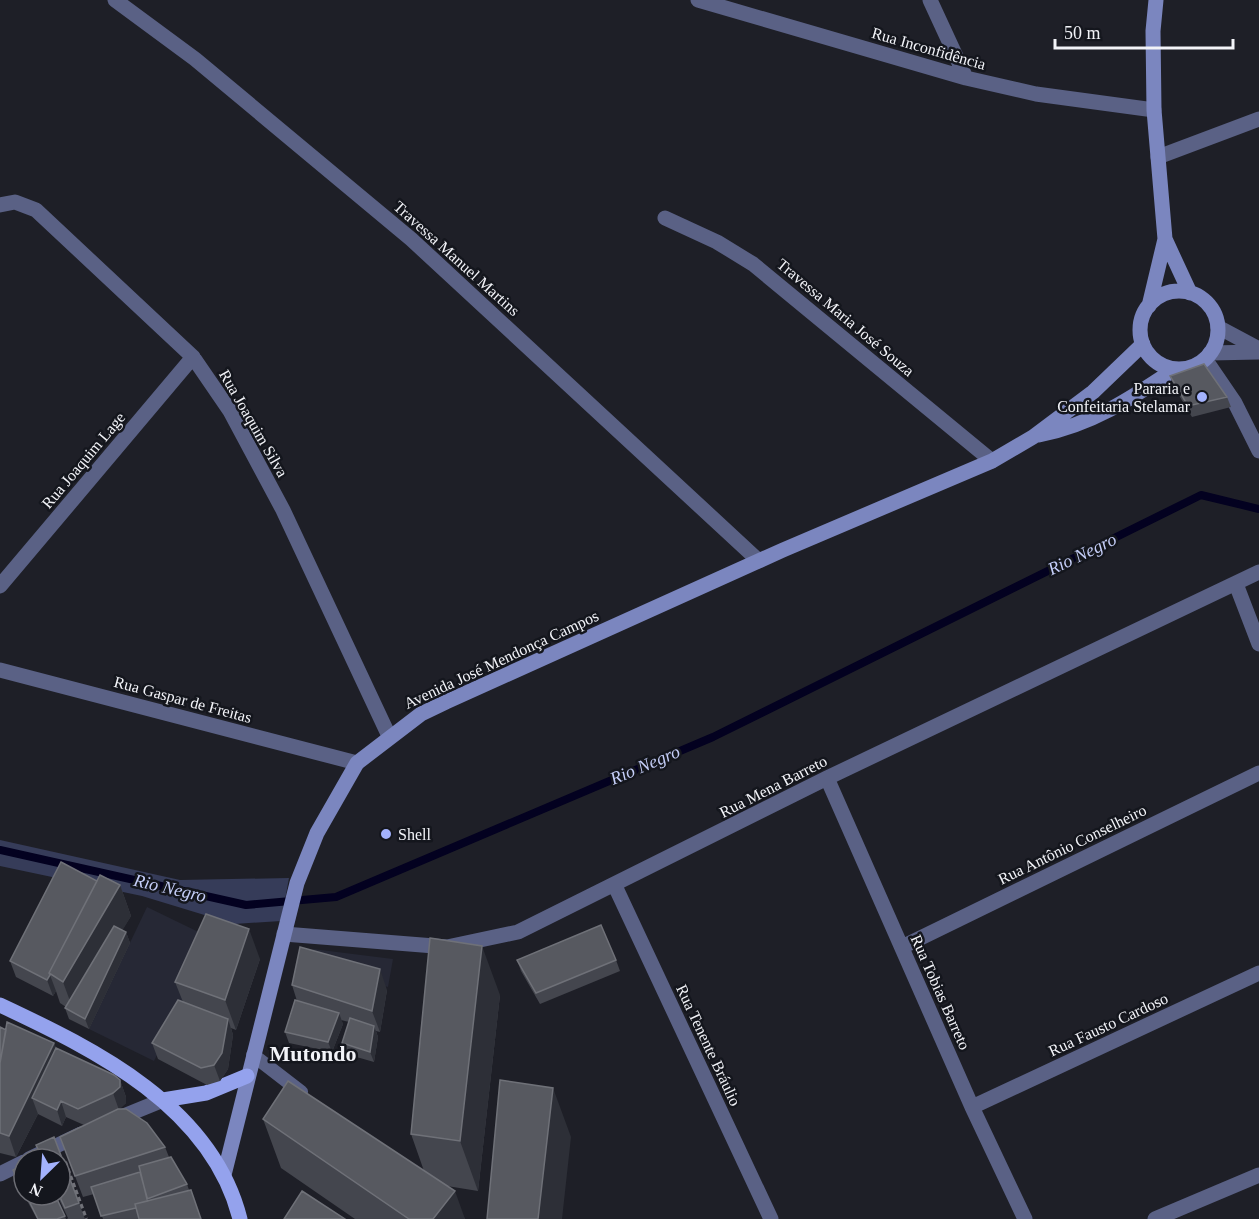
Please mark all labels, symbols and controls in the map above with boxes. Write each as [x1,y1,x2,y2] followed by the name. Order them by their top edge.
[1055,12,1234,50] scale bar
[1064,23,1101,43] text: 50 m
[870,24,988,73] street label: Rua Inconfidência
[390,198,523,319] street label: Travessa Manuel Martins
[774,255,917,380] street label: Travessa Maria José Souza
[215,367,291,480] street label: Rua Joaquim Silva
[1057,380,1191,415] place label: Pararia e Confeitaria Stelamar
[1195,390,1209,404] marker: Pararia e Confeitaria Stelamar
[38,409,129,512] street label: Rua Joaquim Lage
[1044,529,1120,580] water label: Rio Negro
[401,607,602,713] street label: Avenida José Mendonça Campos
[112,673,254,727] street label: Rua Gaspar de Freitas
[606,741,683,789] water label: Rio Negro
[717,752,830,821] street label: Rua Mena Barreto
[995,801,1149,888] street label: Rua Antônio Conselheiro
[398,826,431,843] place label: Shell
[379,827,393,841] marker: Shell
[131,870,208,906] water label: Rio Negro
[908,932,974,1052] street label: Rua Tobias Barreto
[673,982,744,1109] street label: Rua Tenente Bráulio
[1046,989,1171,1060] street label: Rua Fausto Cardoso
[270,1041,356,1066] district label: Mutondo
[12,1147,72,1207] north arrow
[27,1180,45,1200] text: N

